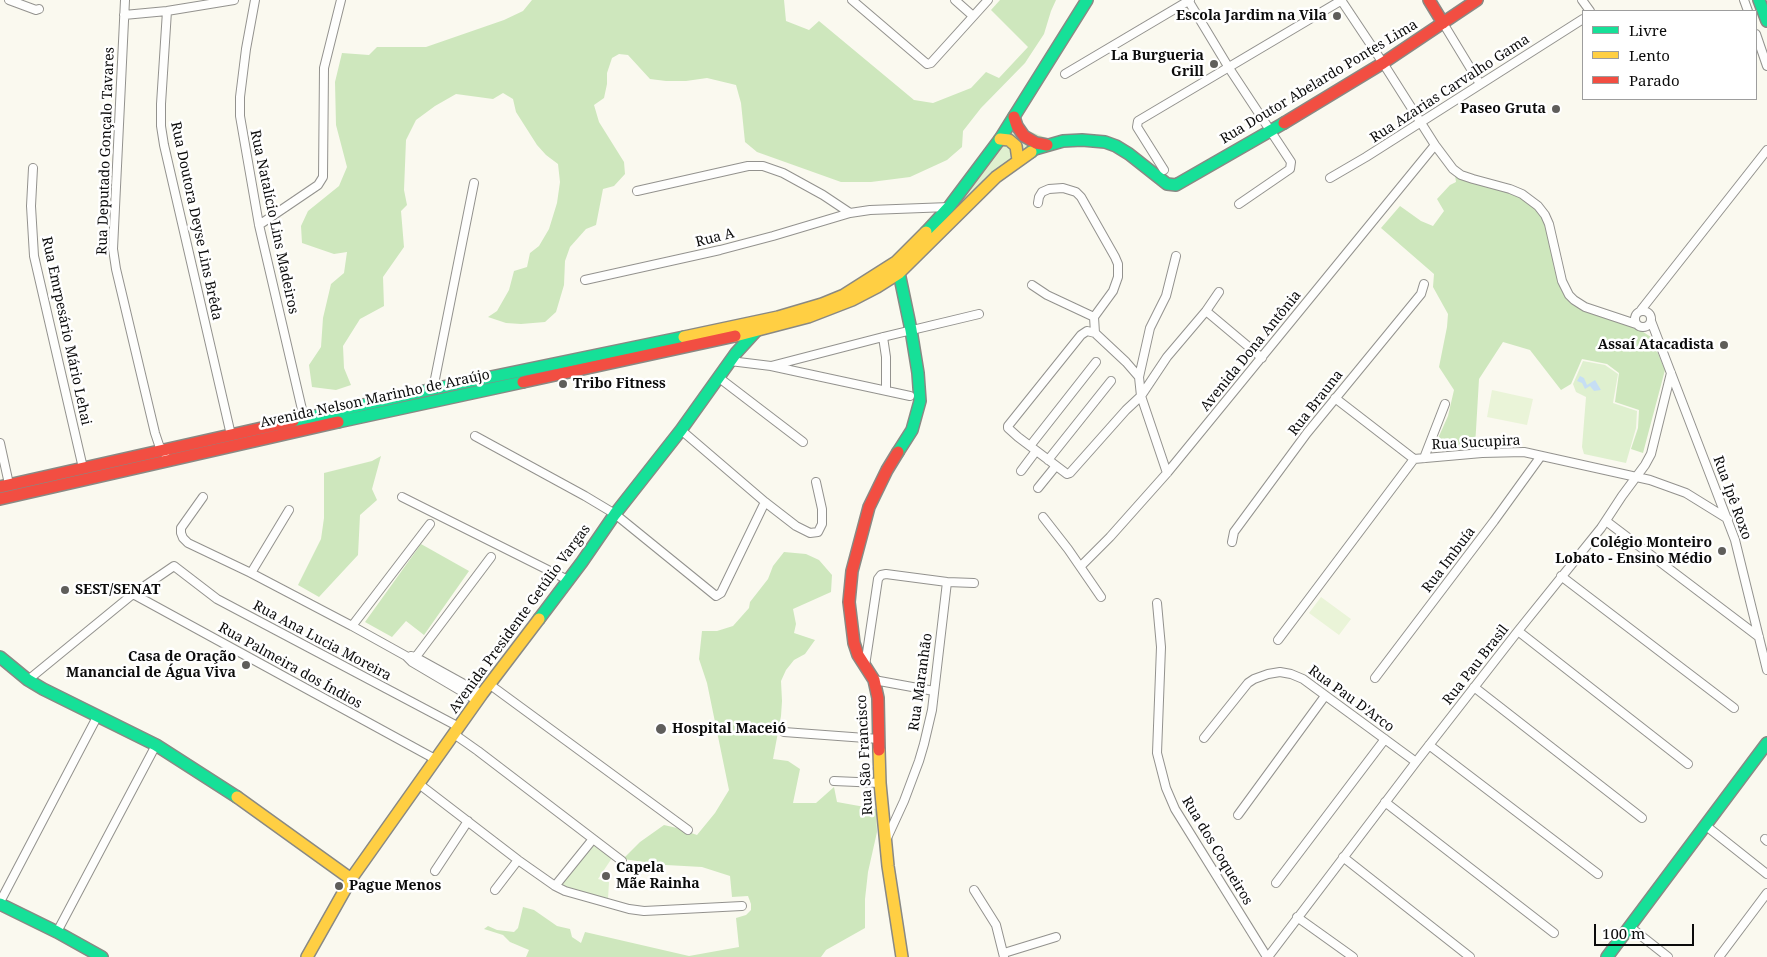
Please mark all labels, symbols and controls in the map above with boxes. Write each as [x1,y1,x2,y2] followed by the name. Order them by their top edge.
[1176,8,1327,24] place label: Escola Jardim na Vila
[1331,10,1343,22] marker: Escola Jardim na Vila
[1582,10,1757,100] legend
[1217,16,1421,148] street label: Rua Doutor Abelardo Pontes Lima
[1629,20,1667,40] text: Livre
[1367,31,1533,147] street label: Rua Azarias Carvalho Gama
[1629,45,1670,65] text: Lento
[94,47,118,255] street label: Rua Deputado Gonçalo Tavares
[1111,48,1204,80] place label: La Burgueria Grill
[1208,58,1220,70] marker: La Burgueria Grill
[1629,70,1680,90] text: Parado
[1460,101,1546,117] place label: Paseo Gruta
[1550,103,1562,115] marker: Paseo Gruta
[167,120,225,322] street label: Rua Doutora Deyse Lins Brêda
[246,128,302,316] street label: Rua Natalício Lins Madeiros
[694,225,736,251] street label: Rua A
[38,235,94,427] street label: Rua Emrpesário Mário Lehai
[1197,287,1305,415] street label: Avenida Dona Antônia
[1598,337,1714,353] place label: Assaí Atacadista
[1718,339,1730,351] marker: Assaí Atacadista
[259,366,491,432] street label: Avenida Nelson Marinho de Araújo
[1285,367,1347,439] street label: Rua Brauna
[573,376,666,392] place label: Tribo Fitness
[557,378,569,390] marker: Tribo Fitness
[1431,432,1521,454] street label: Rua Sucupira
[1709,454,1755,542] street label: Rua Ipê Roxo
[446,521,594,717] street label: Avenida Presidente Getúlio Vargas
[1419,524,1479,596] street label: Rua Imbuía
[1555,535,1712,568] place label: Colégio Monteiro Lobato - Ensino Médio
[1716,545,1728,557] marker: Colégio Monteiro Lobato - Ensino Médio
[75,582,160,598] place label: SEST/SENAT
[59,584,71,596] marker: SEST/SENAT
[250,597,394,685] street label: Rua Ana Lucia Moreira
[215,619,365,713] street label: Rua Palmeira dos Índios
[1440,622,1512,708] street label: Rua Pau Brasil
[906,632,936,732] street label: Rua Maranhão
[66,649,236,682] place label: Casa de Oração Manancial de Água Viva
[240,659,252,671] marker: Casa de Oração Manancial de Água Viva
[1305,662,1397,736] street label: Rua Pau D'Arco
[853,694,877,816] street label: Rua São Francisco
[672,721,786,737] place label: Hospital Maceió
[654,722,668,736] marker: Hospital Maceió
[1178,794,1256,908] street label: Rua dos Coqueiros
[616,860,700,892] place label: Capela Mãe Rainha
[600,870,612,882] marker: Capela Mãe Rainha
[349,878,441,894] place label: Pague Menos
[333,880,345,892] marker: Pague Menos
[1597,914,1697,946] scale bar
[1602,923,1645,943] text: 100 m

